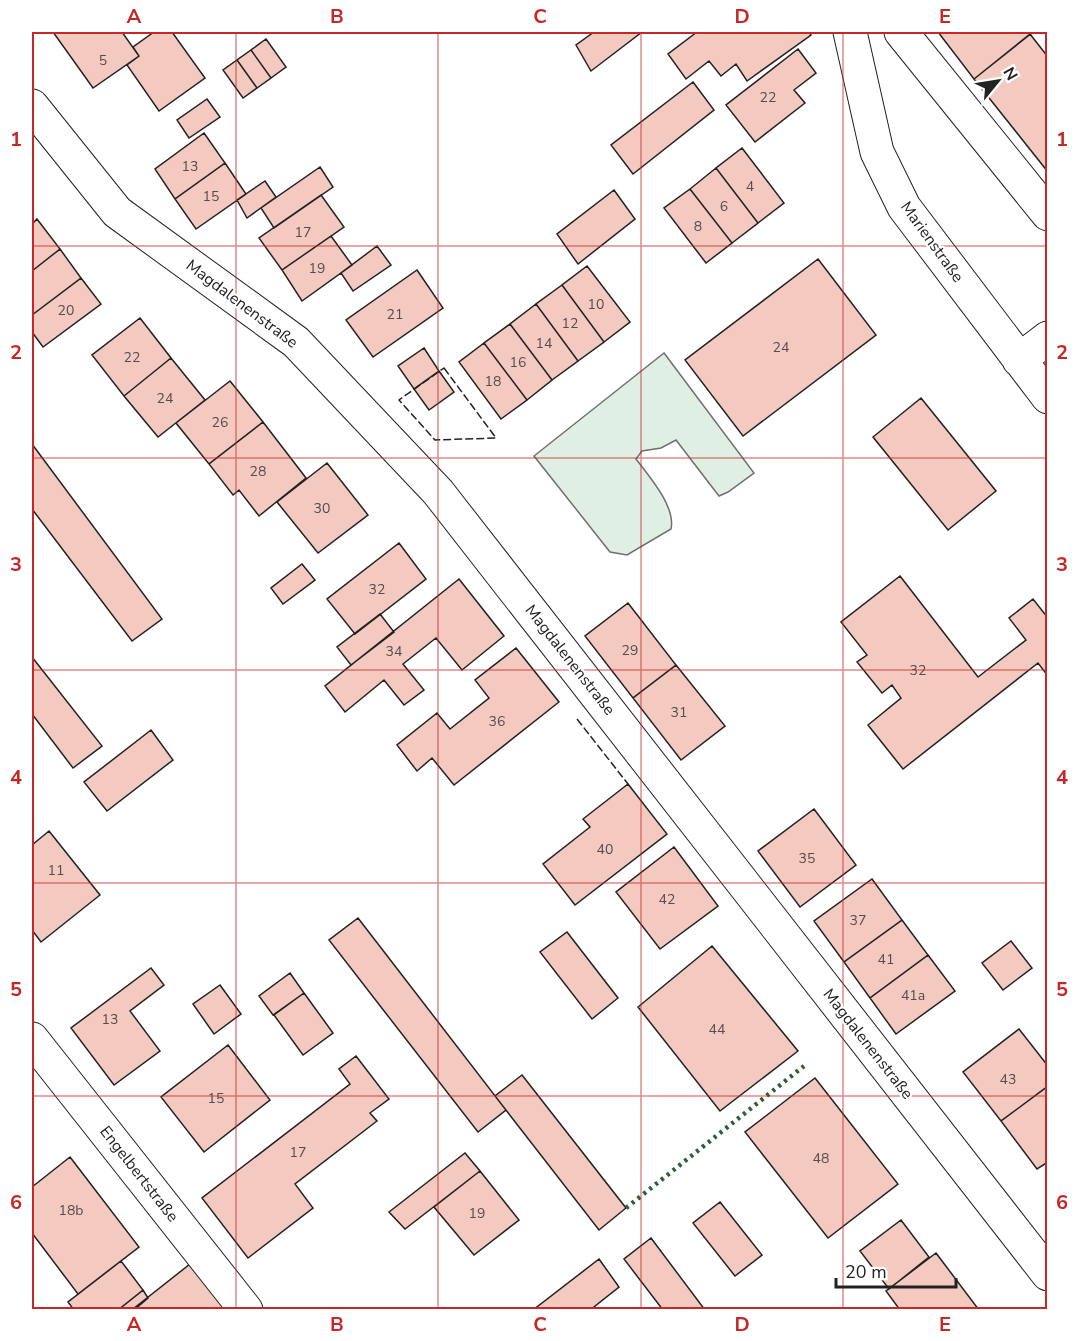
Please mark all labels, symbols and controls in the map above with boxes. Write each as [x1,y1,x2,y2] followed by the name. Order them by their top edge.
[127,3,142,30] text: A
[330,3,344,30] text: B
[533,3,547,30] text: C
[734,3,750,30] text: D
[939,3,951,30] text: E
[99,51,107,70] house number: 5
[968,51,1028,111] north arrow
[998,63,1023,85] text: N
[760,88,776,107] house number: 22
[10,126,22,153] text: 1
[1056,126,1068,153] text: 1
[182,157,198,176] house number: 13
[746,177,754,196] house number: 4
[203,187,219,206] house number: 15
[720,197,728,216] house number: 6
[895,197,969,287] street label: Marienstraße
[694,217,702,236] house number: 8
[295,223,311,242] house number: 17
[182,255,302,353] street label: Magdalenenstraße
[309,259,325,278] house number: 19
[588,295,604,314] house number: 10
[58,301,74,320] house number: 20
[387,305,403,324] house number: 21
[562,314,578,333] house number: 12
[536,334,552,353] house number: 14
[773,338,789,357] house number: 24
[10,339,22,366] text: 2
[1056,339,1068,366] text: 2
[124,348,140,367] house number: 22
[510,353,526,372] house number: 16
[485,372,501,391] house number: 18
[157,389,173,408] house number: 24
[212,413,228,432] house number: 26
[250,462,266,481] house number: 28
[314,499,330,518] house number: 30
[10,551,22,578] text: 3
[1056,551,1068,578] text: 3
[369,580,385,599] house number: 32
[520,600,620,720] street label: Magdalenenstraße
[622,641,638,660] house number: 29
[386,642,402,661] house number: 34
[910,661,926,680] house number: 32
[671,703,687,722] house number: 31
[489,712,505,731] house number: 36
[10,764,22,791] text: 4
[1056,764,1068,791] text: 4
[597,840,613,859] house number: 40
[799,849,815,868] house number: 35
[48,861,64,880] house number: 11
[659,890,675,909] house number: 42
[850,911,866,930] house number: 37
[878,950,894,969] house number: 41
[10,976,22,1003] text: 5
[1056,976,1068,1003] text: 5
[818,984,918,1104] street label: Magdalenenstraße
[901,986,925,1005] house number: 41a
[102,1010,118,1029] house number: 13
[709,1020,725,1039] house number: 44
[1000,1070,1016,1089] house number: 43
[208,1089,224,1108] house number: 15
[95,1121,183,1227] street label: Engelbertstraße
[290,1143,306,1162] house number: 17
[813,1149,829,1168] house number: 48
[10,1189,22,1216] text: 6
[1056,1189,1068,1216] text: 6
[59,1201,83,1220] house number: 18b
[469,1204,485,1223] house number: 19
[836,1251,956,1289] scale bar
[845,1260,887,1284] text: 20 m
[127,1311,142,1338] text: A
[330,1311,344,1338] text: B
[533,1311,547,1338] text: C
[734,1311,750,1338] text: D
[939,1311,951,1338] text: E

